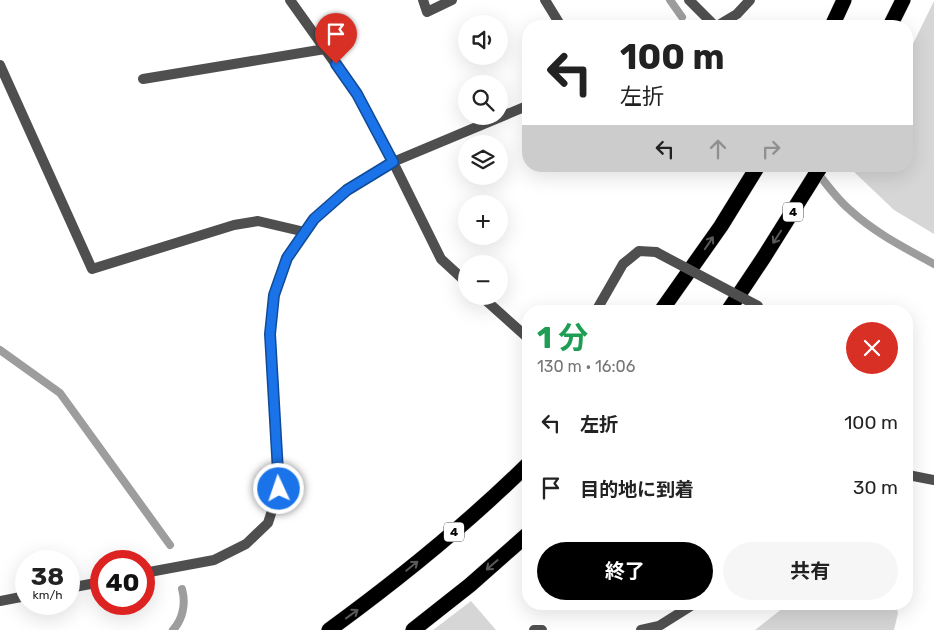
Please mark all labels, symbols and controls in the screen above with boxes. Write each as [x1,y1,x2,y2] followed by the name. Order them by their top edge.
[315,13,357,64] pin
[458,15,508,305] map controls
[458,15,508,65] button: sound
[322,20,350,48] icon: arrive
[620,36,725,78] text: 100 m
[537,40,602,105] icon: left
[458,75,508,125] button: search
[620,83,664,110] text: 左折
[458,135,508,185] button: layers
[651,135,679,163] icon: left
[704,135,732,163] icon: ahead
[757,135,785,163] icon: right
[458,195,508,245] button: +
[783,202,803,222] road number: 4
[771,230,781,244] one-way arrow
[704,236,715,250] one-way arrow
[458,255,508,305] button: −
[537,320,588,356] text: 1 分
[846,322,898,374] button: close
[537,357,635,376] text: 130 m · 16:06
[537,409,565,437] icon: left
[844,411,898,434] text: 100 m
[580,413,618,436] text: 左折
[252,462,304,514] position arrow
[537,474,565,502] icon: arrive
[853,476,898,499] text: 30 m
[580,478,694,501] text: 目的地に到着
[444,522,464,542] road number: 4
[537,542,713,600] button: 終了
[723,542,898,600] button: 共有
[90,550,155,615] speed limit sign: 40
[486,560,499,571] one-way arrow
[405,561,418,572] one-way arrow
[31,562,64,591] text: 38
[33,588,62,602] text: km/h
[344,609,358,619] one-way arrow

